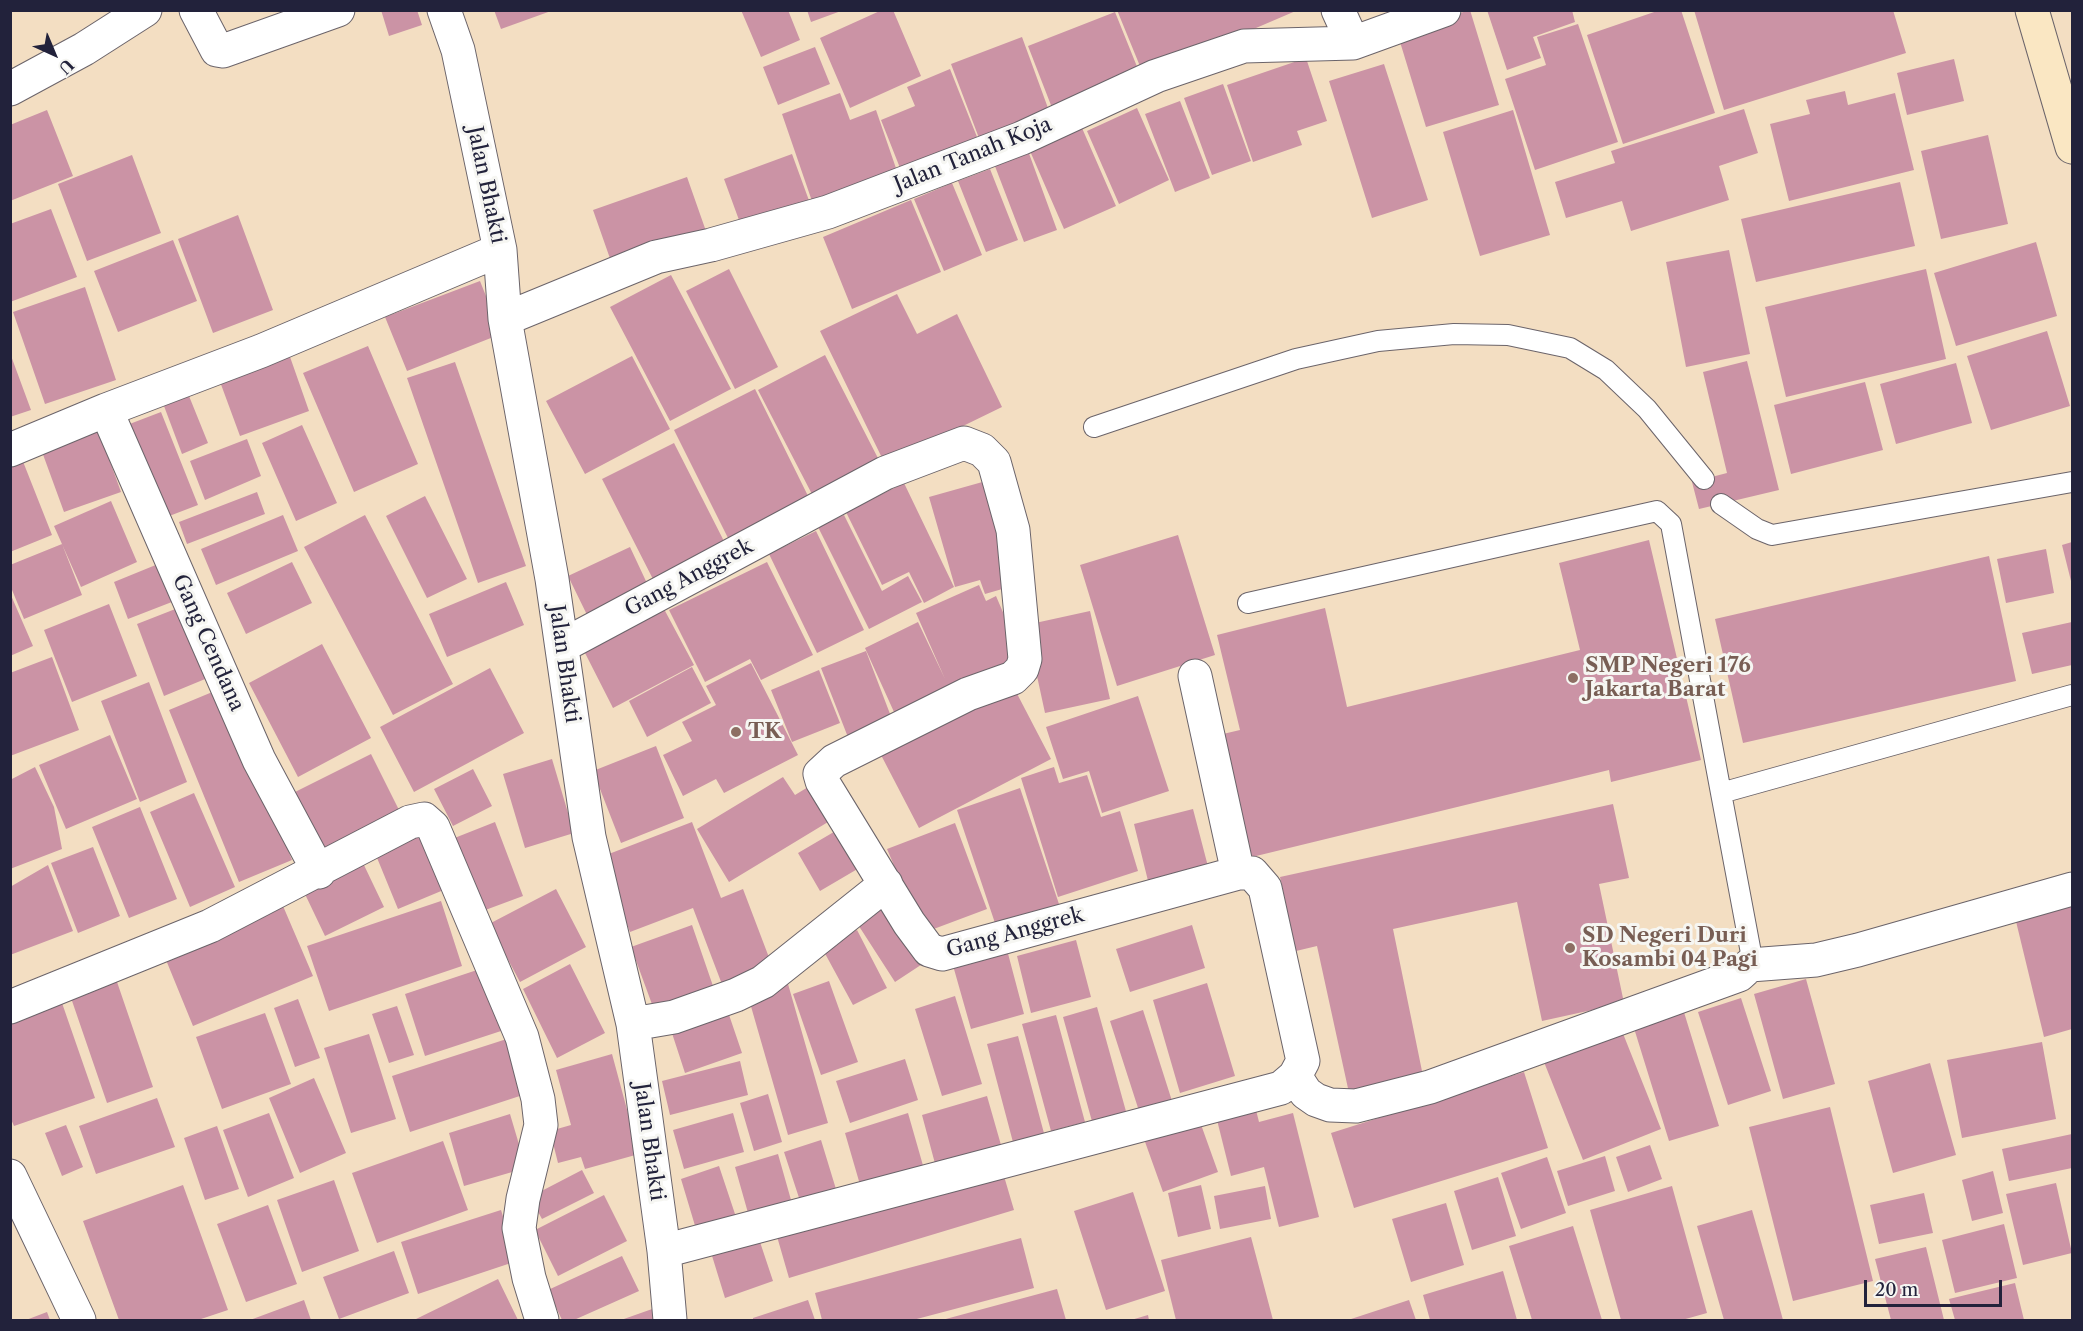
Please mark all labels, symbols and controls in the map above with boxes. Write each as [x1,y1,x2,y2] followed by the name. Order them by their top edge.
[24,24,84,84] north arrow
[55,55,78,79] text: U
[891,112,1055,198] street label: Jalan Tanah Koja
[461,124,511,246] street label: Jalan Bhakti
[621,534,757,622] street label: Gang Anggrek
[167,571,249,715] street label: Gang Cendana
[543,603,585,725] street label: Jalan Bhakti
[1585,653,1751,703] place label: SMP Negeri 176 Jakarta Barat
[1566,671,1580,685] marker: SMP Negeri 176 Jakarta Barat
[748,719,781,745] place label: TK
[729,725,743,739] marker: TK
[944,903,1086,963] street label: Gang Anggrek
[1582,923,1758,973] place label: SD Negeri Duri Kosambi 04 Pagi
[1563,941,1577,955] marker: SD Negeri Duri Kosambi 04 Pagi
[628,1081,670,1203] street label: Jalan Bhakti
[1867,1268,2005,1306] scale bar
[1875,1279,1918,1301] text: 20 m

